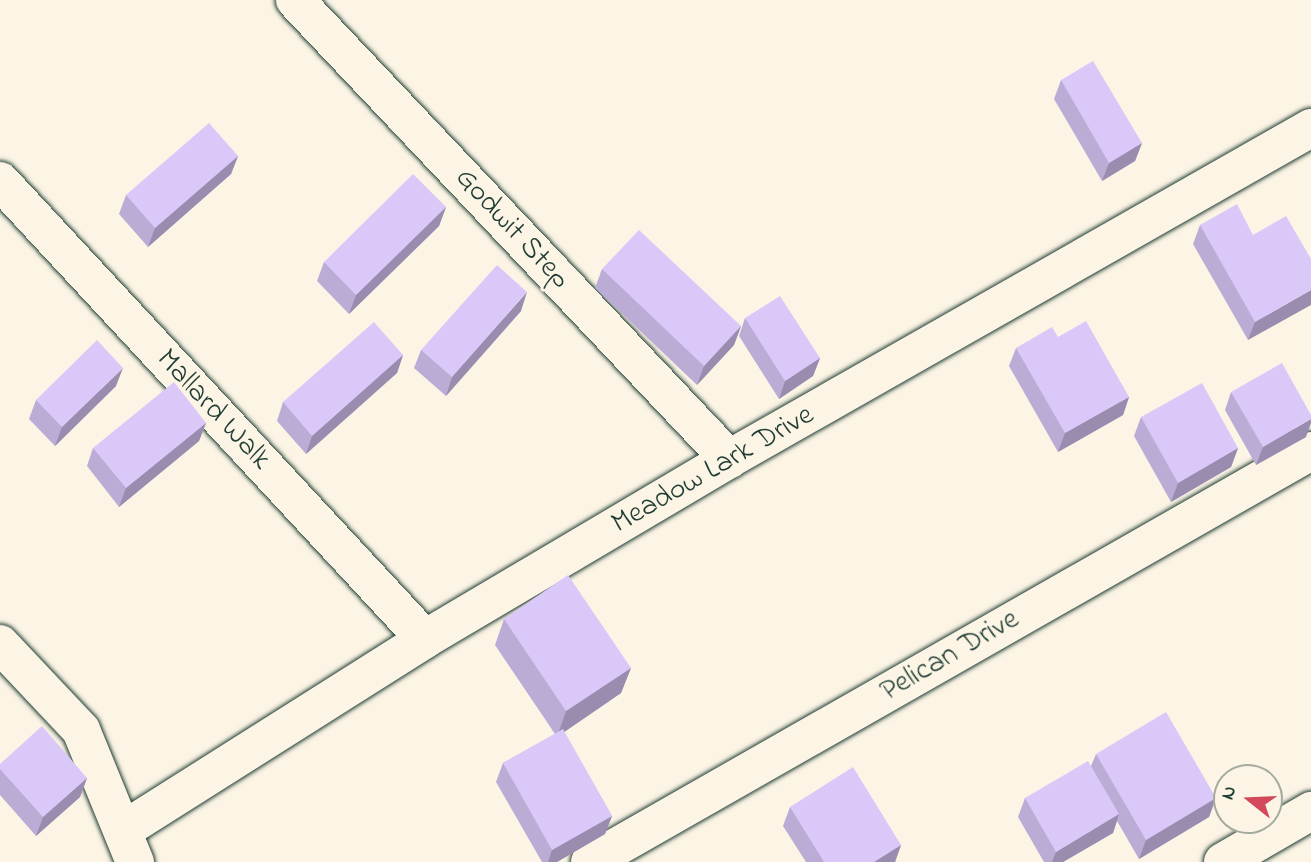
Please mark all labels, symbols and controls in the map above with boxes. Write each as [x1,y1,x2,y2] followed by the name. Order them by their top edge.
[447,161,577,297] street label: Godwit Step
[148,342,278,478] street label: Mallard Walk
[606,398,820,542] street label: Meadow Lark Drive
[874,602,1026,710] street label: Pelican Drive
[1213,764,1283,834] north arrow
[1215,783,1244,803] text: N

